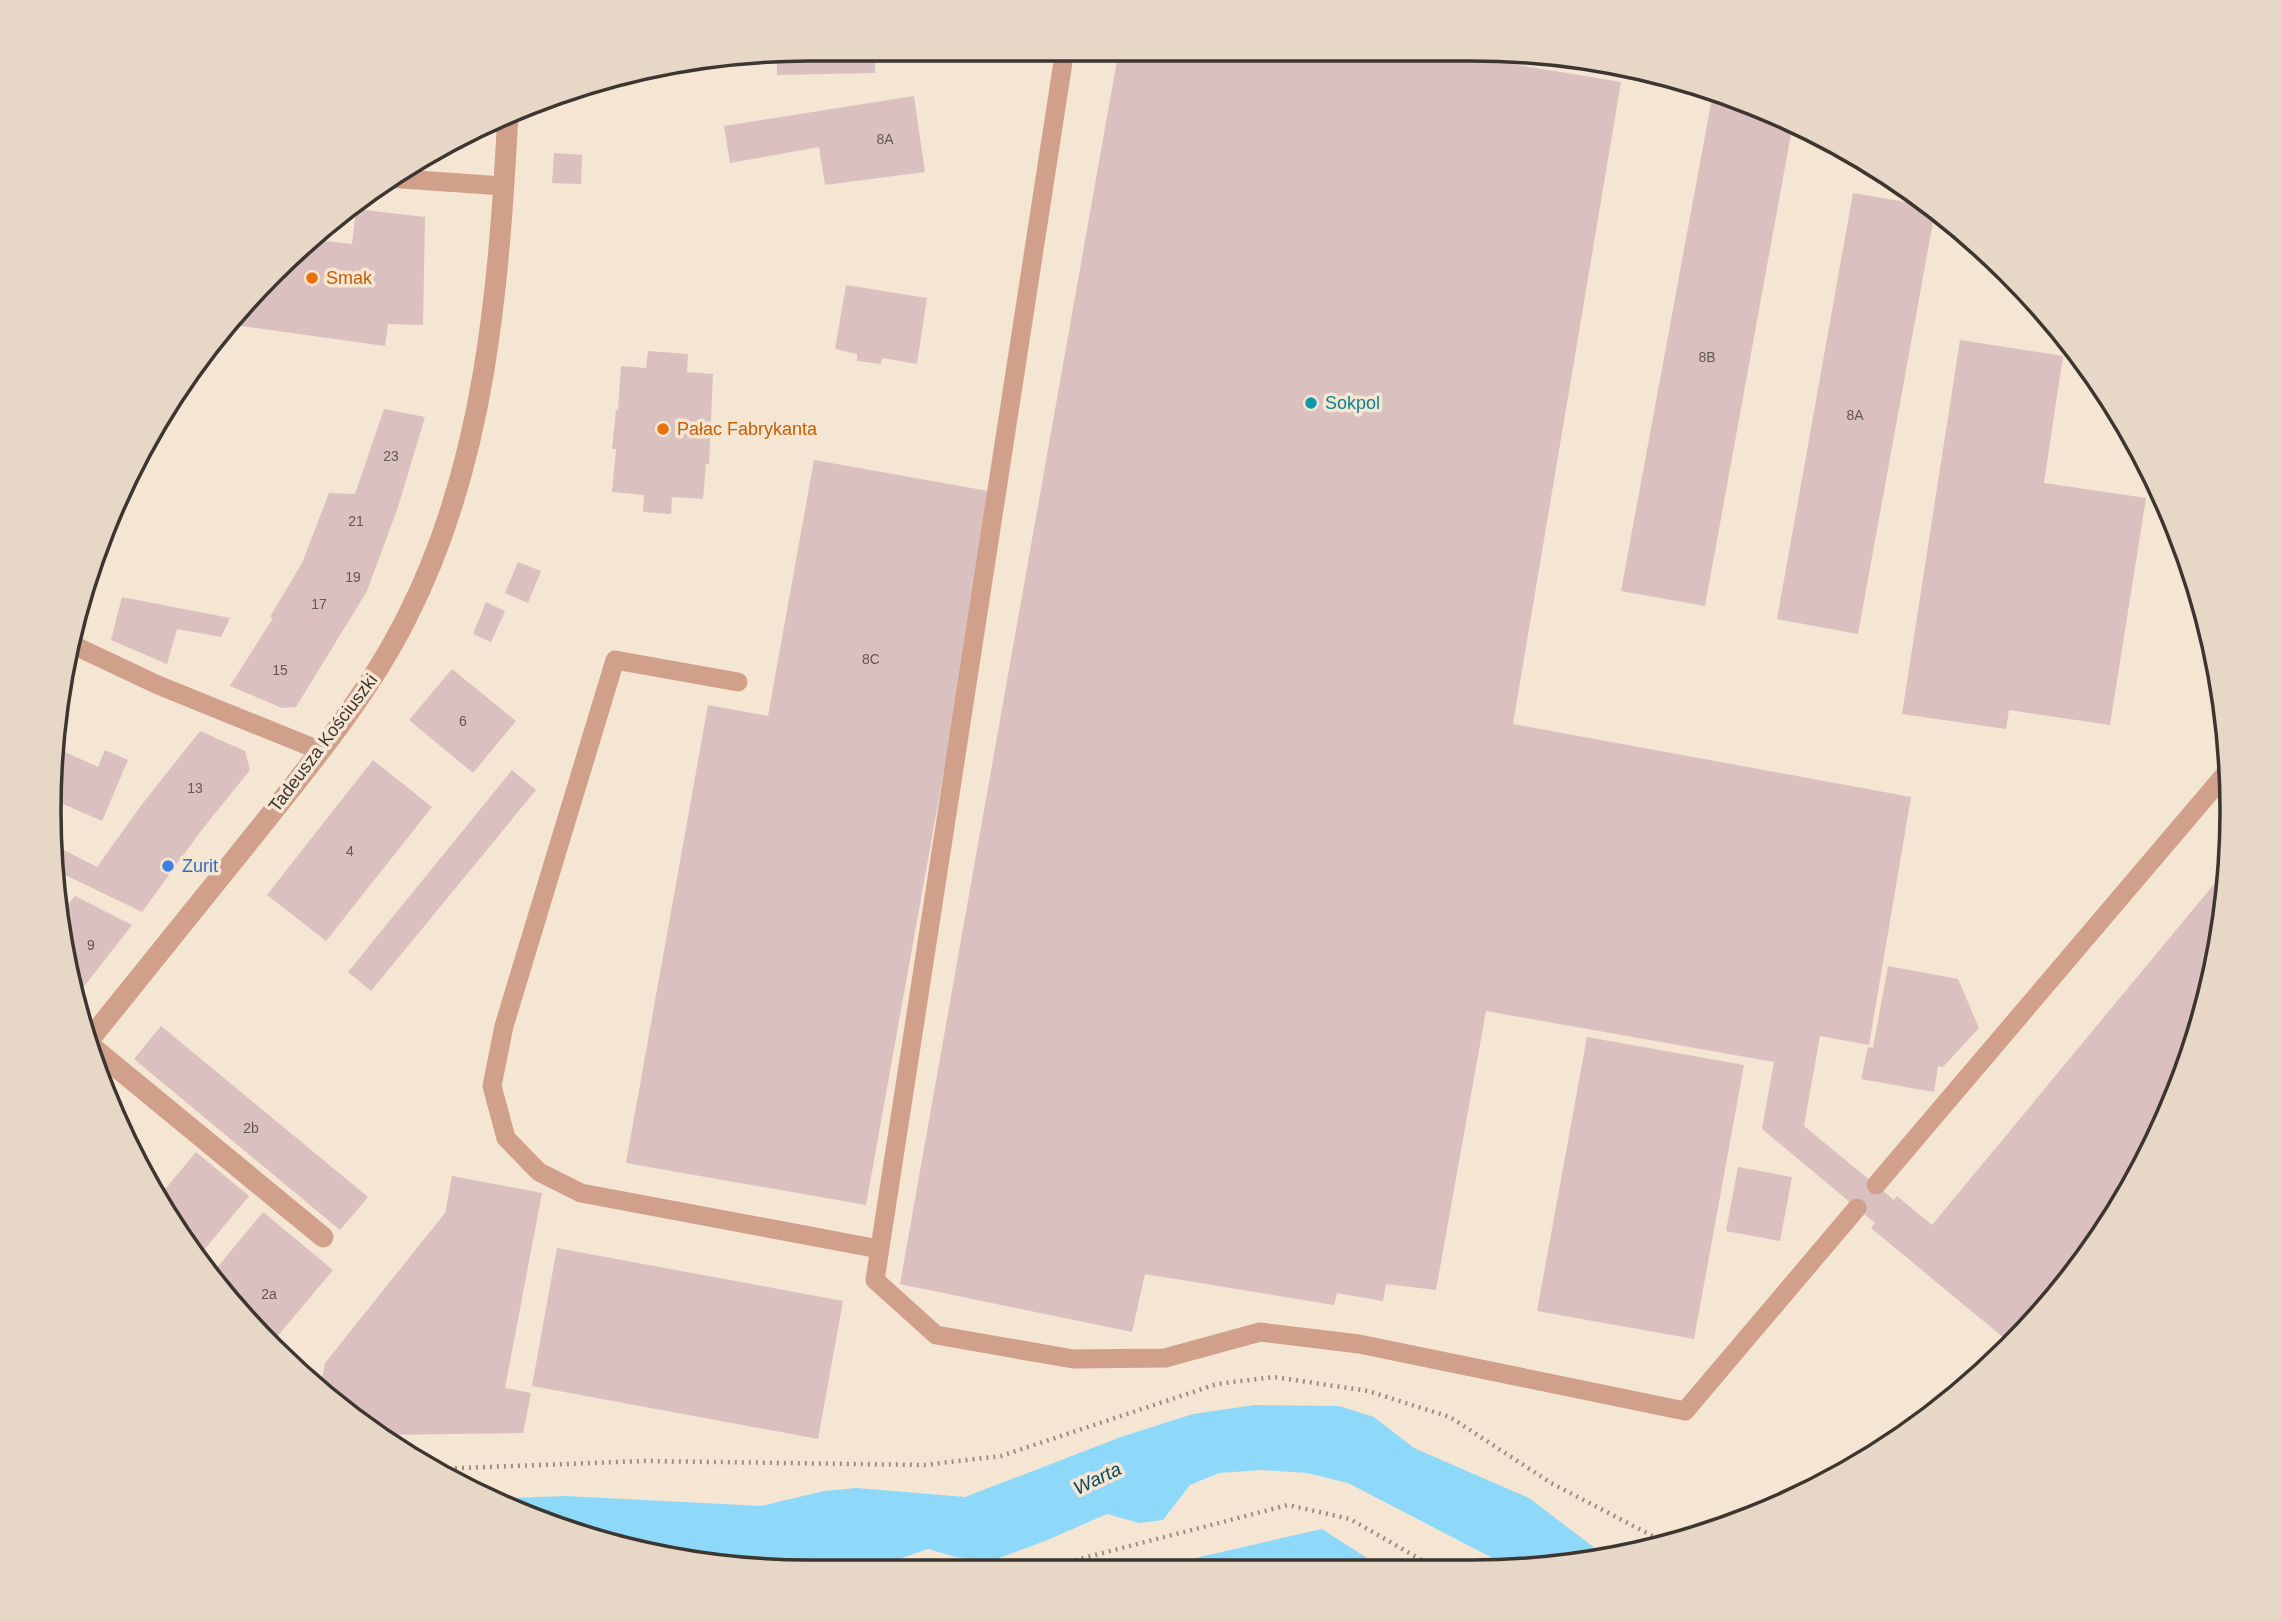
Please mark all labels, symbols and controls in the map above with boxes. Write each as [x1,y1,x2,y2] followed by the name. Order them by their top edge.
[876,131,894,147] house number: 8A
[326,268,373,288] place label: Smak
[304,270,320,286] marker: Smak
[1698,349,1716,365] house number: 8B
[1325,393,1380,413] place label: Sokpol
[1303,395,1319,411] marker: Sokpol
[1846,407,1864,423] house number: 8A
[677,419,818,439] place label: Pałac Fabrykanta
[655,421,671,437] marker: Pałac Fabrykanta
[383,448,399,464] house number: 23
[348,513,364,529] house number: 21
[345,569,361,585] house number: 19
[311,596,327,612] house number: 17
[862,651,880,667] house number: 8C
[272,662,288,678] house number: 15
[265,670,381,816] street label: Tadeusza Kościuszki
[459,713,467,729] house number: 6
[187,780,203,796] house number: 13
[346,843,354,859] house number: 4
[182,856,218,876] place label: Zurit
[160,858,176,874] marker: Zurit
[87,937,95,953] house number: 9
[243,1120,259,1136] house number: 2b
[261,1286,277,1302] house number: 2a
[1070,1458,1124,1499] water label: Warta

